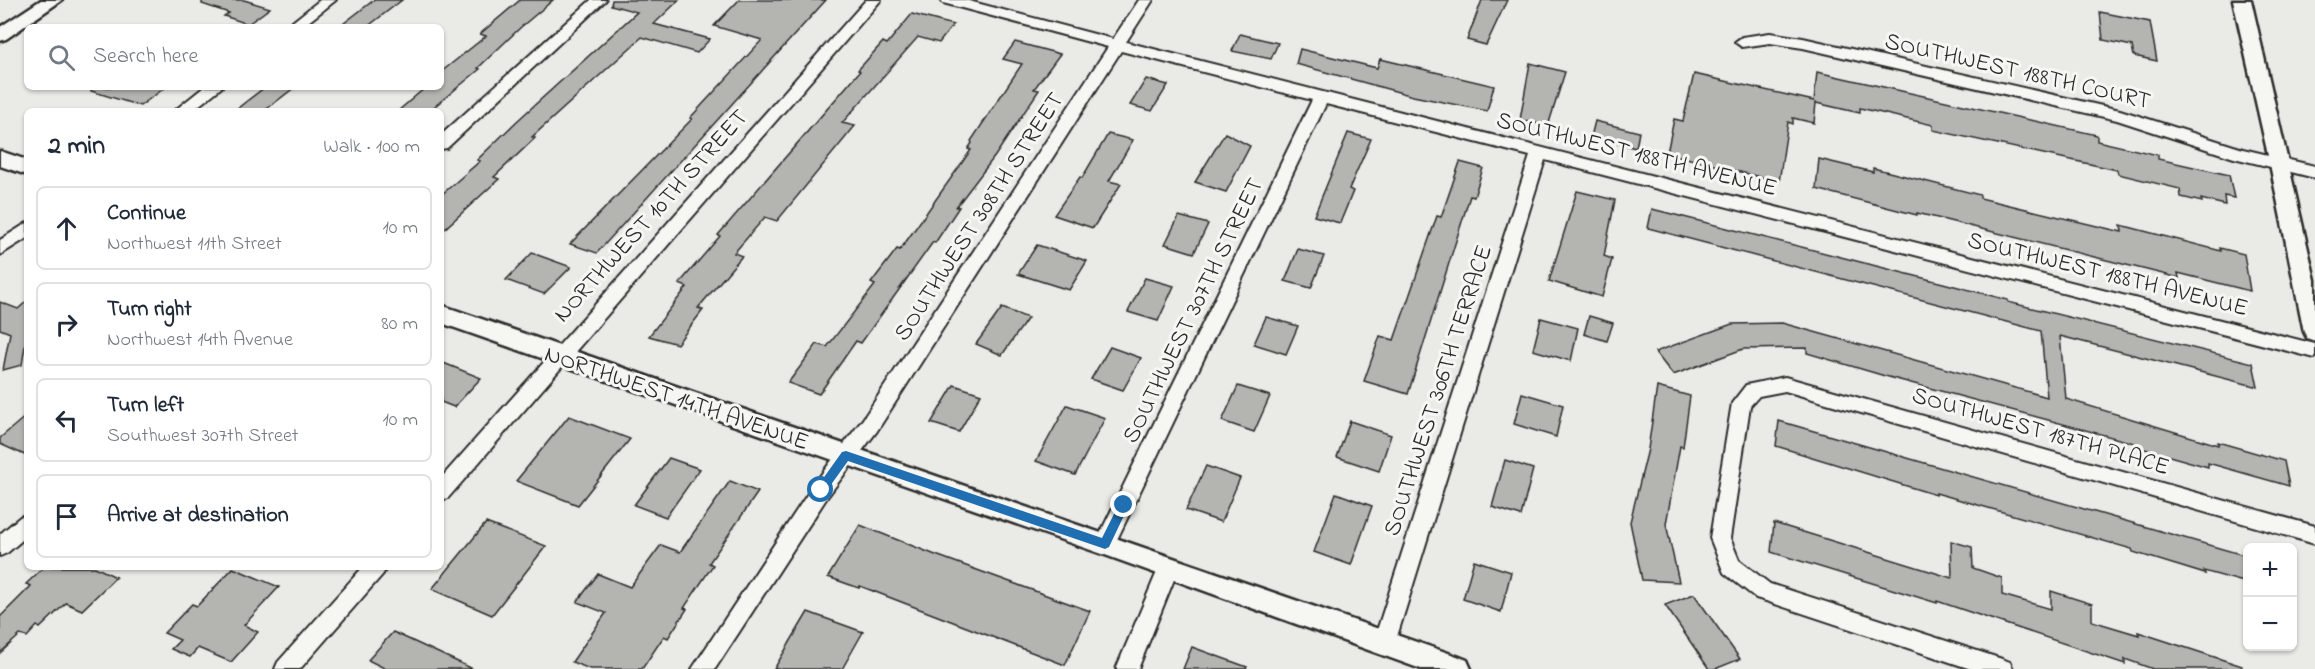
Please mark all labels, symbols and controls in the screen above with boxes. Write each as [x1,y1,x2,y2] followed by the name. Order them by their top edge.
[24,24,444,90] search box
[1881,25,2154,120] street label: SOUTHWEST 188TH COURT
[45,41,78,74] icon: search
[93,41,198,73] text: Search here
[886,86,1074,349] street label: SOUTHWEST 308TH STREET
[546,102,758,331] street label: NORTHWEST 10TH STREET
[1492,104,1780,207] street label: SOUTHWEST 188TH AVENUE
[48,128,105,166] text: 2 min
[323,133,420,162] text: Walk · 100 m
[1115,172,1274,450] street label: SOUTHWEST 307TH STREET
[107,198,186,230] text: Continue
[50,212,83,245] icon: ahead
[382,214,418,243] text: 10 m
[1963,224,2251,327] street label: SOUTHWEST 188TH AVENUE
[107,230,282,259] text: Northwest 11th Street
[1376,241,1503,541] street label: SOUTHWEST 306TH TERRACE
[107,294,192,326] text: Turn right
[50,308,83,341] icon: right
[381,310,418,339] text: 80 m
[107,326,293,355] text: Northwest 14th Avenue
[539,338,813,461] street label: NORTHWEST 14TH AVENUE
[1907,379,2173,486] street label: SOUTHWEST 187TH PLACE
[107,390,184,422] text: Turn left
[50,404,83,437] icon: left
[382,406,418,435] text: 10 m
[107,422,299,451] text: Southwest 307th Street
[807,476,833,502] route start
[1110,491,1136,517] route end
[50,500,83,533] icon: arrive
[107,500,289,532] text: Arrive at destination
[2243,543,2297,651] map controls
[2243,543,2297,597] button: +
[2243,597,2297,651] button: −

